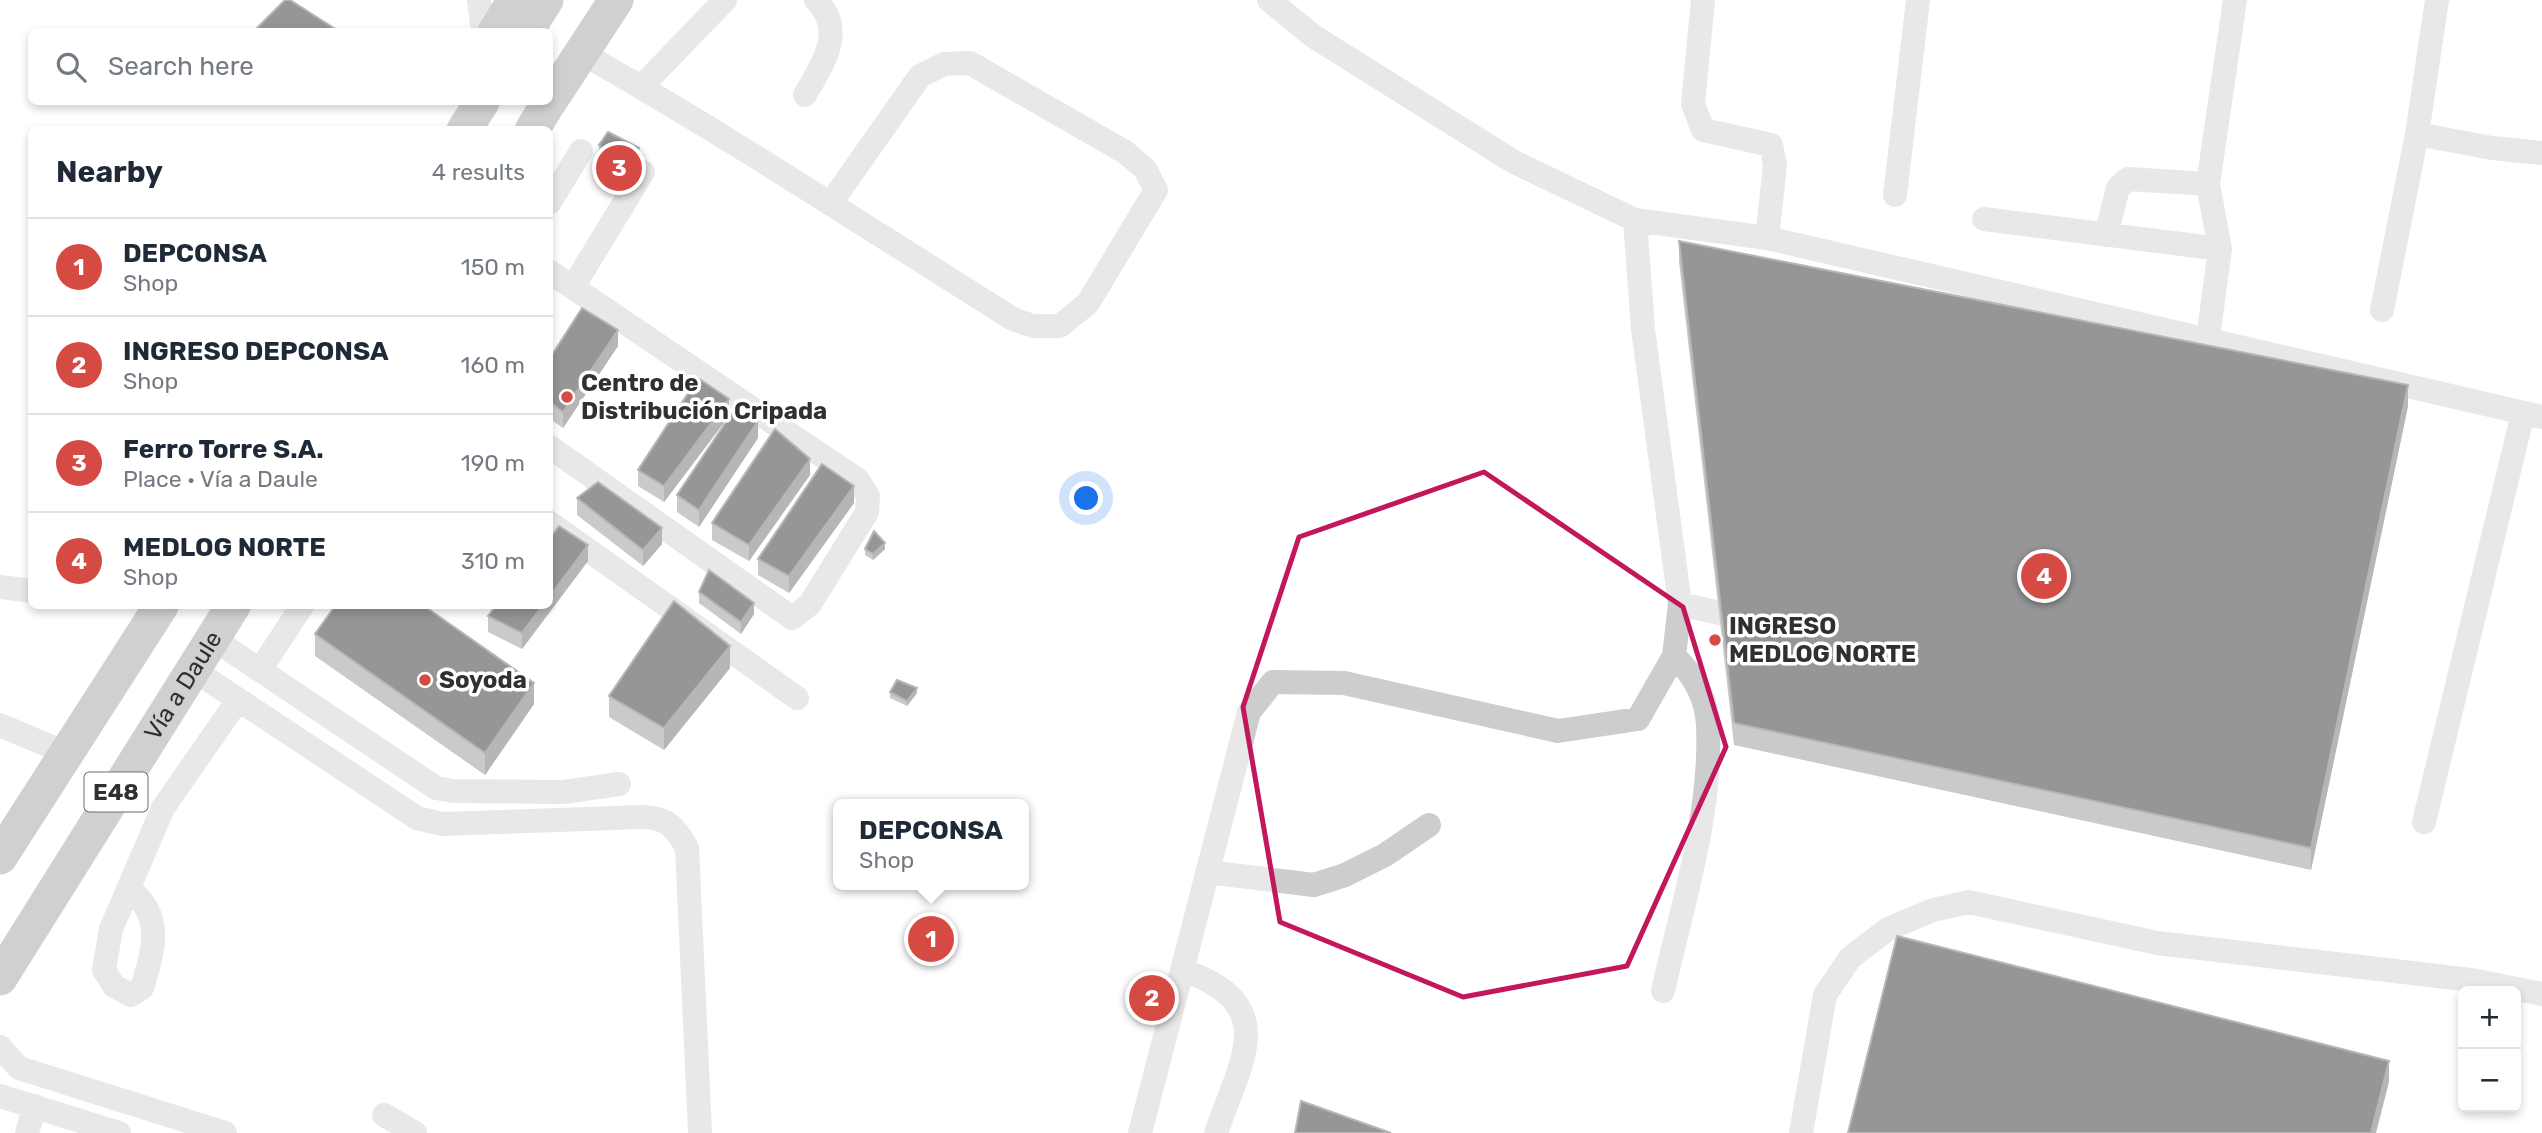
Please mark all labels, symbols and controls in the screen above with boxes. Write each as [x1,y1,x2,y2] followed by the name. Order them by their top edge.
[28,28,553,105] search box
[52,48,90,86] icon: search
[108,51,254,82] text: Search here
[596,142,642,194] pin: 3
[56,154,163,190] text: Nearby
[432,158,525,186] text: 4 results
[123,238,267,269] text: DEPCONSA
[73,253,85,281] text: 1
[461,253,525,281] text: 150 m
[123,269,178,297] text: Shop
[123,336,389,367] text: INGRESO DEPCONSA
[72,351,86,379] text: 2
[461,351,525,379] text: 160 m
[123,367,178,395] text: Shop
[581,369,827,425] place label: Centro de Distribución Cripada
[559,389,575,405] marker: Centro de Distribución Cripada
[123,434,324,465] text: Ferro Torre S.A.
[71,449,87,477] text: 3
[461,449,525,477] text: 190 m
[123,465,318,493] text: Place · Vía a Daule
[1069,481,1103,515] your location
[123,532,326,563] text: MEDLOG NORTE
[71,547,87,575] text: 4
[461,547,525,575] text: 310 m
[2021,550,2067,602] pin: 4
[123,563,178,591] text: Shop
[1729,612,1916,668] place label: INGRESO MEDLOG NORTE
[139,626,228,745] street label: Vía a Daule
[1707,632,1723,648] marker: INGRESO MEDLOG NORTE
[439,666,527,694] place label: Soyoda
[417,672,433,688] marker: Soyoda
[85,772,148,812] road number: E48
[833,799,1029,890] popup
[859,815,1003,846] text: DEPCONSA
[859,846,914,874] text: Shop
[908,913,954,965] pin: 1
[1129,972,1175,1024] pin: 2
[2458,986,2521,1112] map controls
[2458,986,2521,1049] button: +
[2458,1049,2521,1112] button: −

